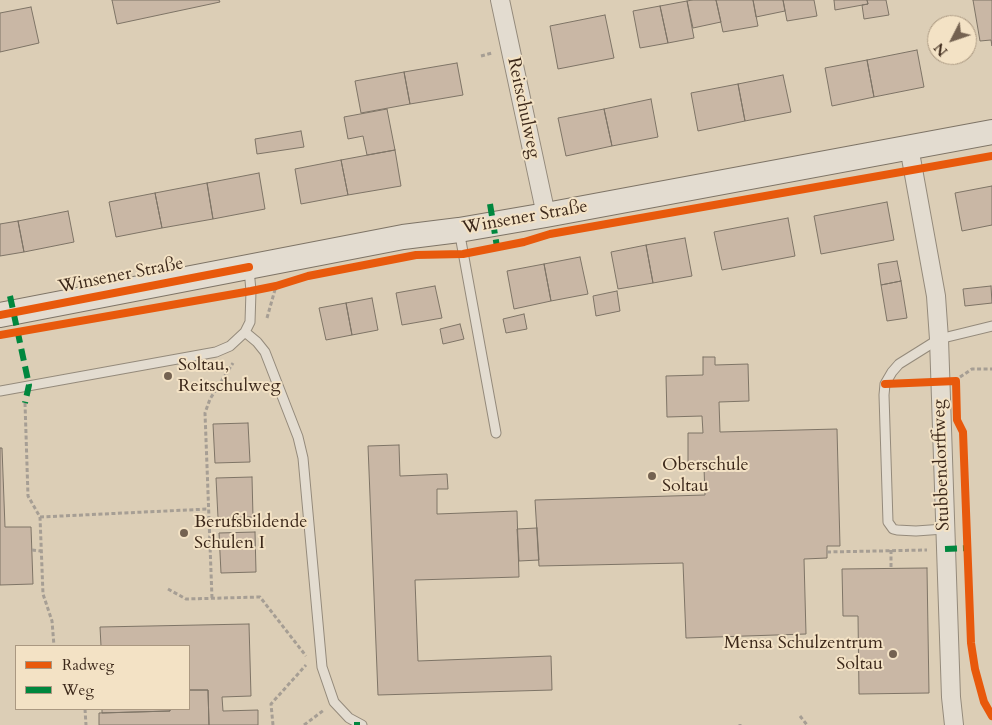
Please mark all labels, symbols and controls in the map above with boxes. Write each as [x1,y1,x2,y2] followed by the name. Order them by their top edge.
[927,15,977,65] north arrow
[930,39,952,60] text: N
[502,56,544,160] street label: Reitschulweg
[461,196,589,240] street label: Winsener Straße
[57,253,185,299] street label: Winsener Straße
[178,355,281,398] place label: Soltau, Reitschulweg
[162,370,174,382] marker: Soltau, Reitschulweg
[929,399,955,531] street label: Stubbendorffweg
[662,455,749,498] place label: Oberschule Soltau
[646,470,658,482] marker: Oberschule Soltau
[194,512,307,554] place label: Berufsbildende Schulen I
[178,527,190,539] marker: Berufsbildende Schulen I
[724,633,883,676] place label: Mensa Schulzentrum Soltau
[15,645,190,710] legend
[887,648,899,660] marker: Mensa Schulzentrum Soltau
[62,655,114,675] text: Radweg
[62,680,94,700] text: Weg

